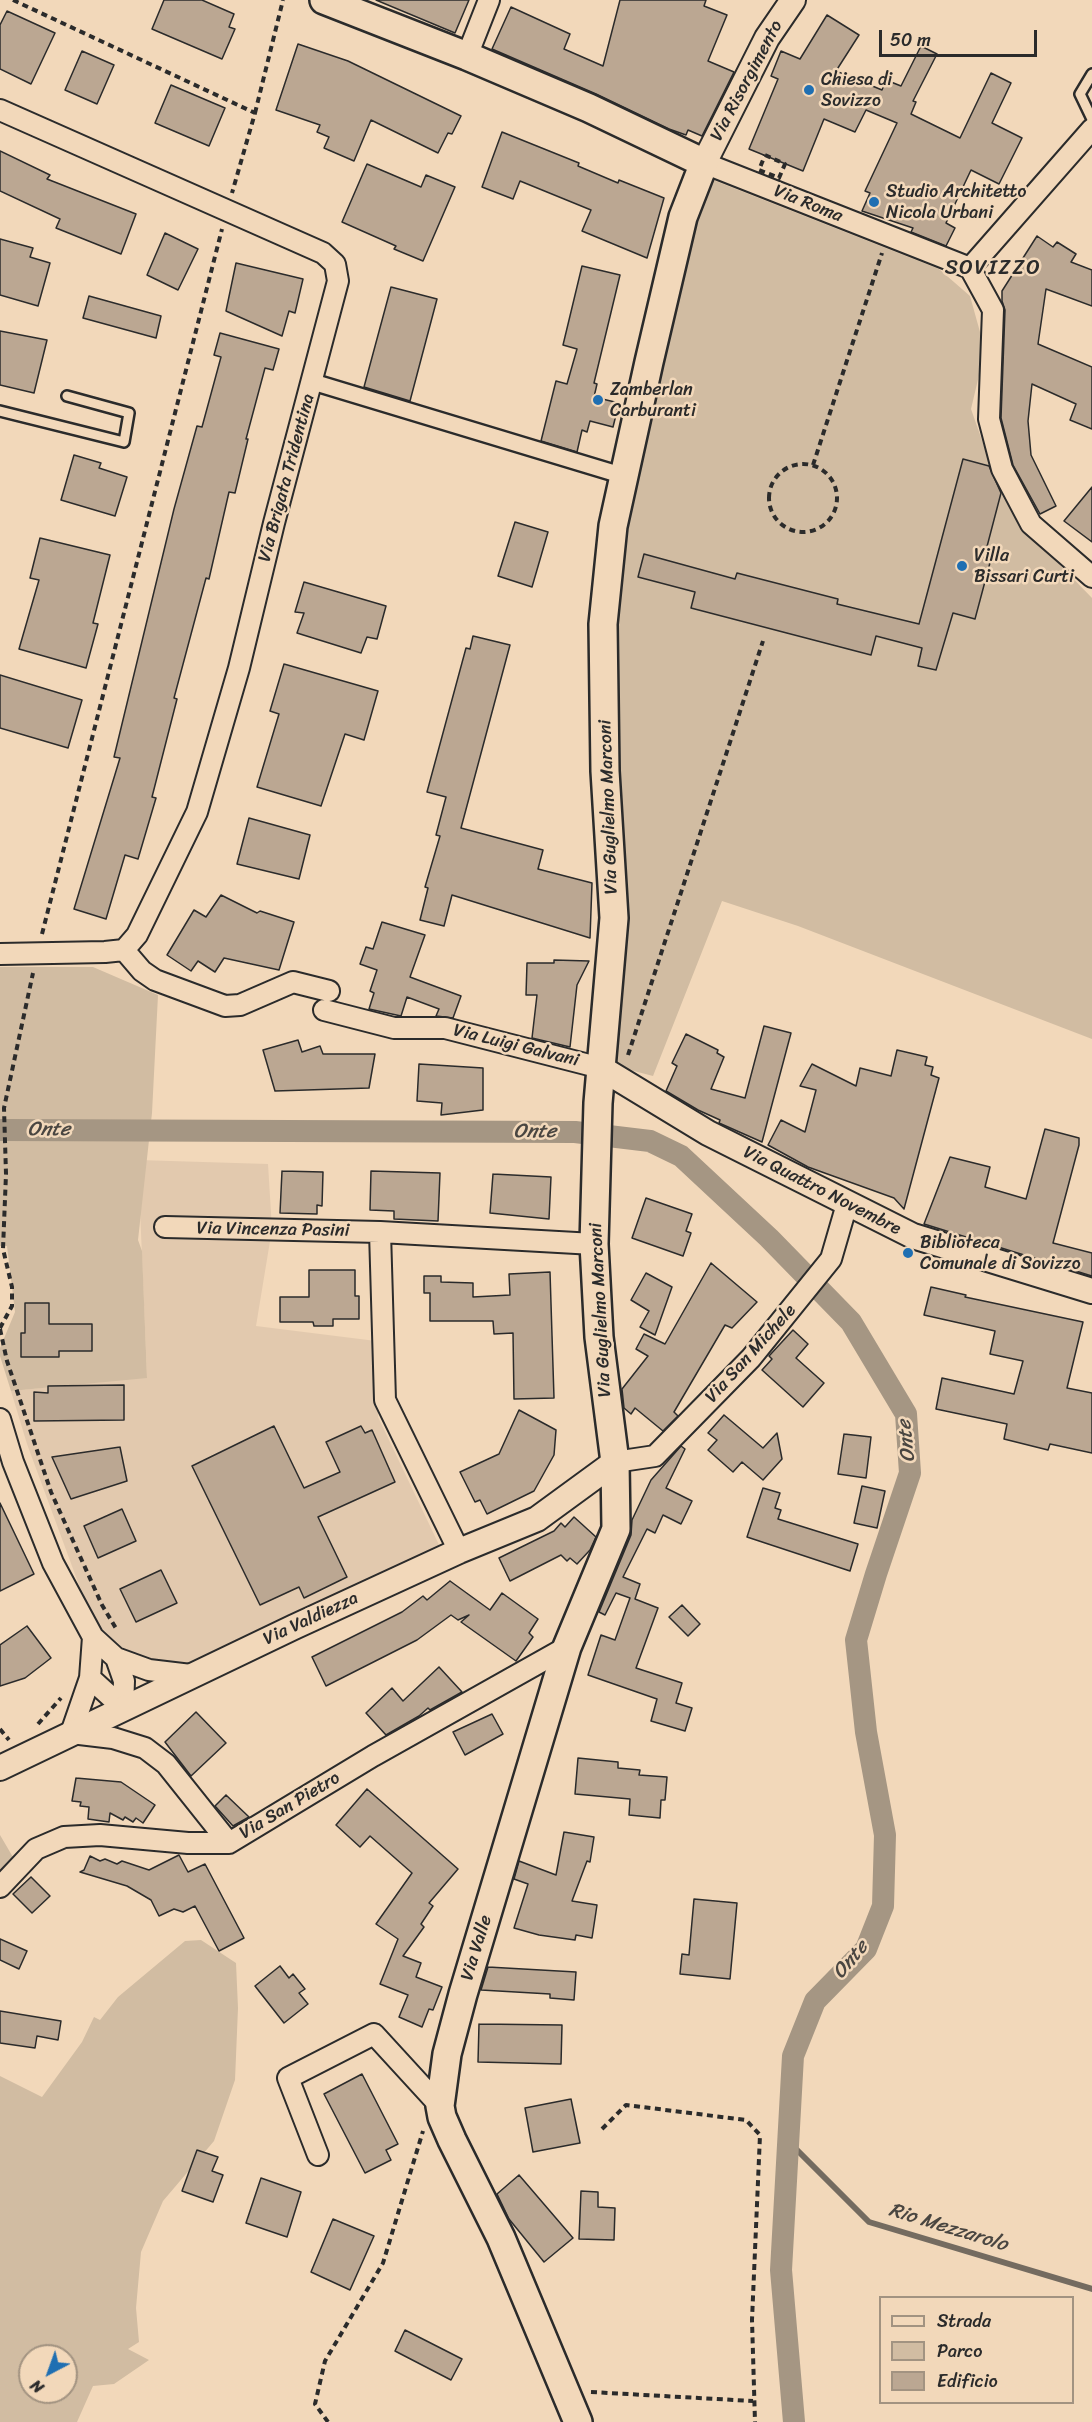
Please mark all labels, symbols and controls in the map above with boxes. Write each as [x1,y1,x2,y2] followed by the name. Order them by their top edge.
[706,17,788,145] street label: Via Risorgimento
[882,18,1040,56] scale bar
[890,24,931,56] text: 50 m
[821,69,892,112] place label: Chiesa di Sovizzo
[802,83,816,97] marker: Chiesa di Sovizzo
[770,180,846,228] street label: Via Roma
[886,181,1026,224] place label: Studio Architetto Nicola Urbani
[867,195,881,209] marker: Studio Architetto Nicola Urbani
[946,256,1040,282] district label: SOVIZZO
[610,379,696,422] place label: Zamberlan Carburanti
[254,392,320,564] street label: Via Brigata Tridentina
[591,393,605,407] marker: Zamberlan Carburanti
[974,545,1074,588] place label: Villa Bissari Curti
[955,559,969,573] marker: Villa Bissari Curti
[595,719,623,895] street label: Via Guglielmo Marconi
[451,1020,581,1072] street label: Via Luigi Galvani
[28,1118,70,1142] water label: Onte
[514,1120,556,1144] water label: Onte
[739,1142,905,1240] street label: Via Quattro Novembre
[196,1218,350,1242] street label: Via Vincenza Pasini
[586,1222,616,1398] street label: Via Guglielmo Marconi
[920,1232,1081,1274] place label: Biblioteca Comunale di Sovizzo
[901,1246,915,1260] marker: Biblioteca Comunale di Sovizzo
[701,1300,801,1408] street label: Via San Michele
[893,1418,921,1464] water label: Onte
[260,1588,362,1650] street label: Via Valdiezza
[236,1768,344,1844] street label: Via San Pietro
[457,1913,497,1983] street label: Via Valle
[828,1936,874,1984] water label: Onte
[886,2199,1010,2257] water label: Rio Mezzarolo
[879,2296,1074,2404] legend
[937,2305,991,2337] text: Strada
[937,2335,982,2367] text: Parco
[18,2344,78,2404] north arrow
[937,2365,998,2397] text: Edificio
[23,2372,51,2401] text: N

